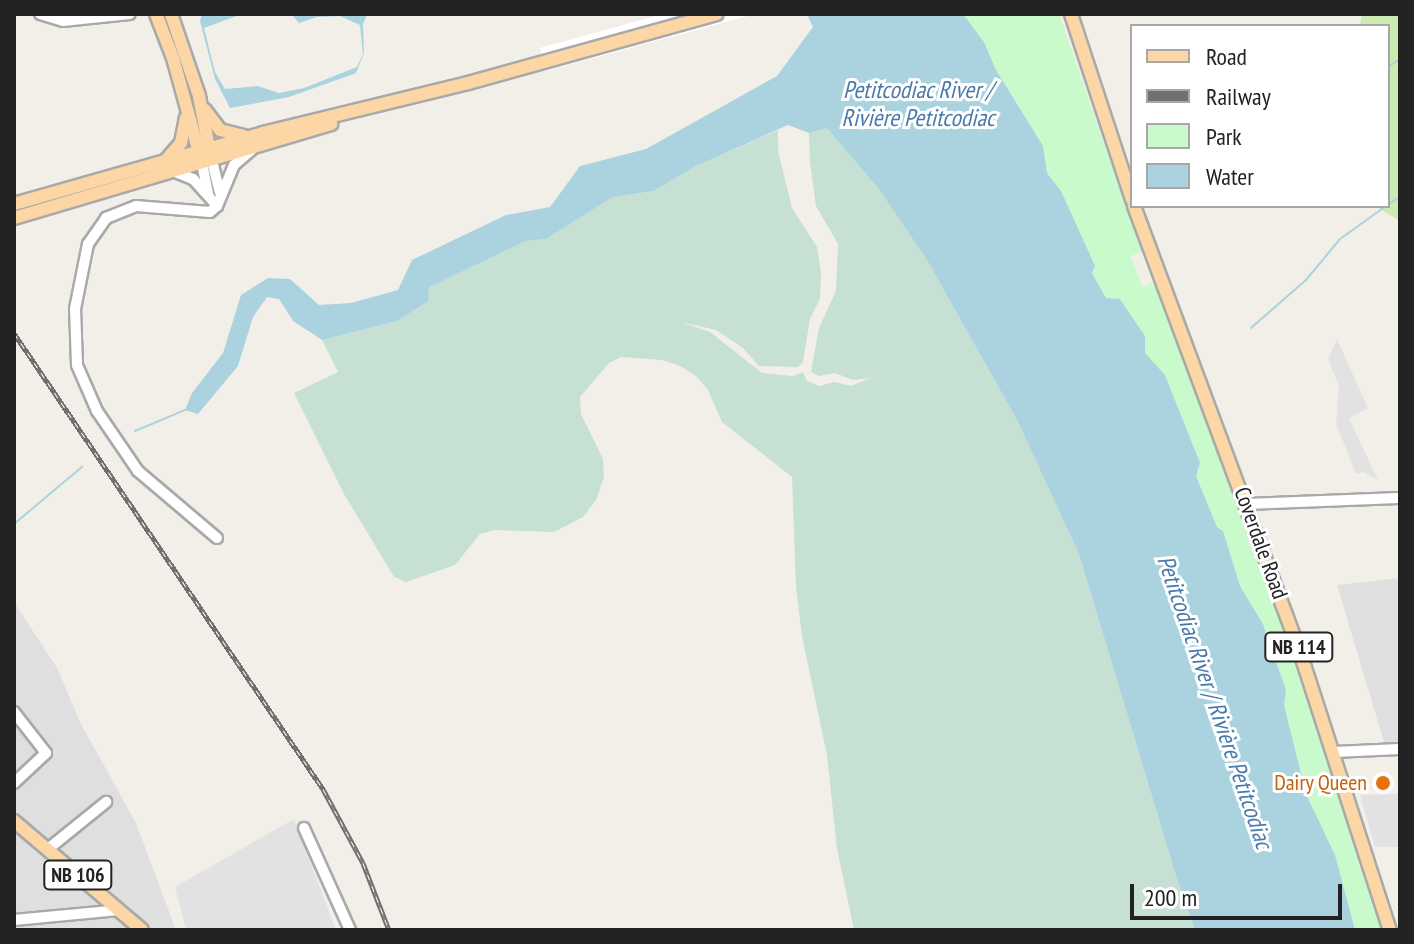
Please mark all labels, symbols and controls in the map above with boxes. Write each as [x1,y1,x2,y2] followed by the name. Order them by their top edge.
[1130,24,1390,208] legend
[1206,41,1247,72] text: Road
[841,76,995,132] water label: Petitcodiac River / Rivière Petitcodiac
[1206,81,1271,112] text: Railway
[1206,121,1242,152] text: Park
[1206,161,1254,192] text: Water
[1229,483,1293,603] street label: Coverdale Road
[1151,551,1279,853] water label: Petitcodiac River / Rivière Petitcodiac
[1263,631,1335,663] road number: NB 114
[1274,770,1367,796] place label: Dairy Queen
[1374,774,1392,792] marker: Dairy Queen
[42,859,114,891] road number: NB 106
[1134,868,1346,918] scale bar
[1144,882,1197,913] text: 200 m

